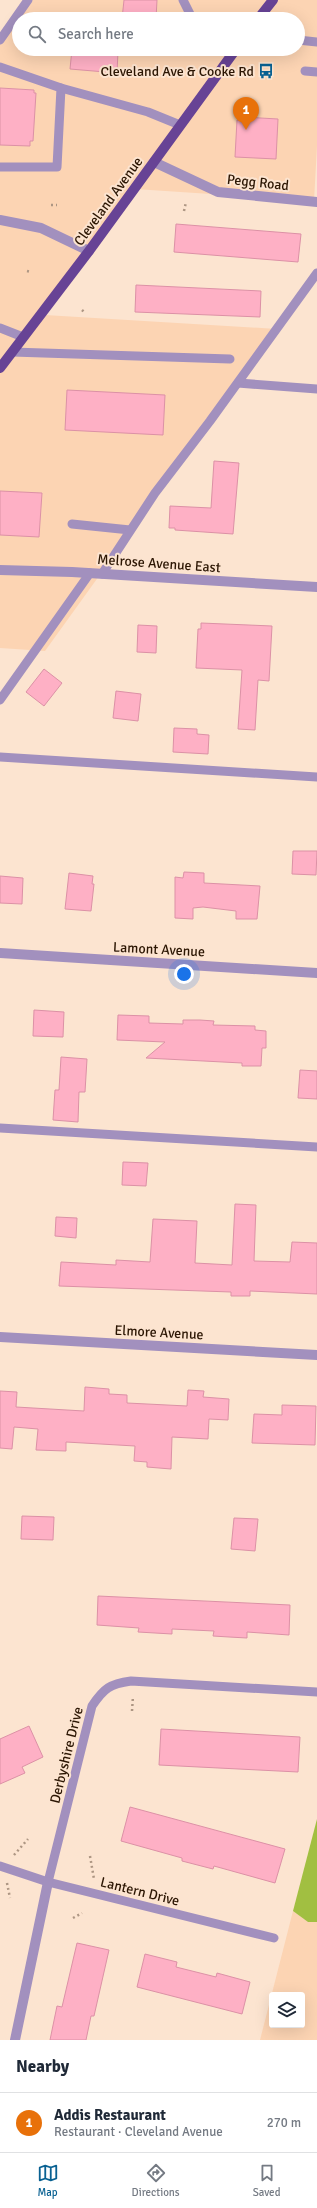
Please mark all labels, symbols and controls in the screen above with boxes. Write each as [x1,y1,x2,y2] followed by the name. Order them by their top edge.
[12,12,305,56] search box
[26,23,48,45] icon: search
[58,25,134,43] text: Search here
[257,62,275,80] bus stop icon: Cleveland Ave & Cooke Rd
[100,63,254,80] place label: Cleveland Ave & Cooke Rd
[233,97,259,130] pin: 1
[70,154,146,249] street label: Cleveland Avenue
[226,171,290,194] street label: Pegg Road
[97,551,221,576] street label: Melrose Avenue East
[113,939,205,960] street label: Lamont Avenue
[174,964,194,984] your location
[114,1322,204,1343] street label: Elmore Avenue
[46,1705,87,1805] street label: Derbyshire Drive
[99,1873,181,1910] street label: Lantern Drive
[269,1992,305,2028] map controls
[269,1992,305,2028] button: layers
[16,2056,69,2077] text: Nearby
[54,2106,166,2124] text: Addis Restaurant
[25,2115,33,2131] text: 1
[267,2115,301,2131] text: 270 m
[54,2124,223,2140] text: Restaurant · Cleveland Avenue
[37,2162,59,2199] tab: Map
[132,2162,180,2199] tab: Directions
[253,2162,280,2199] tab: Saved

